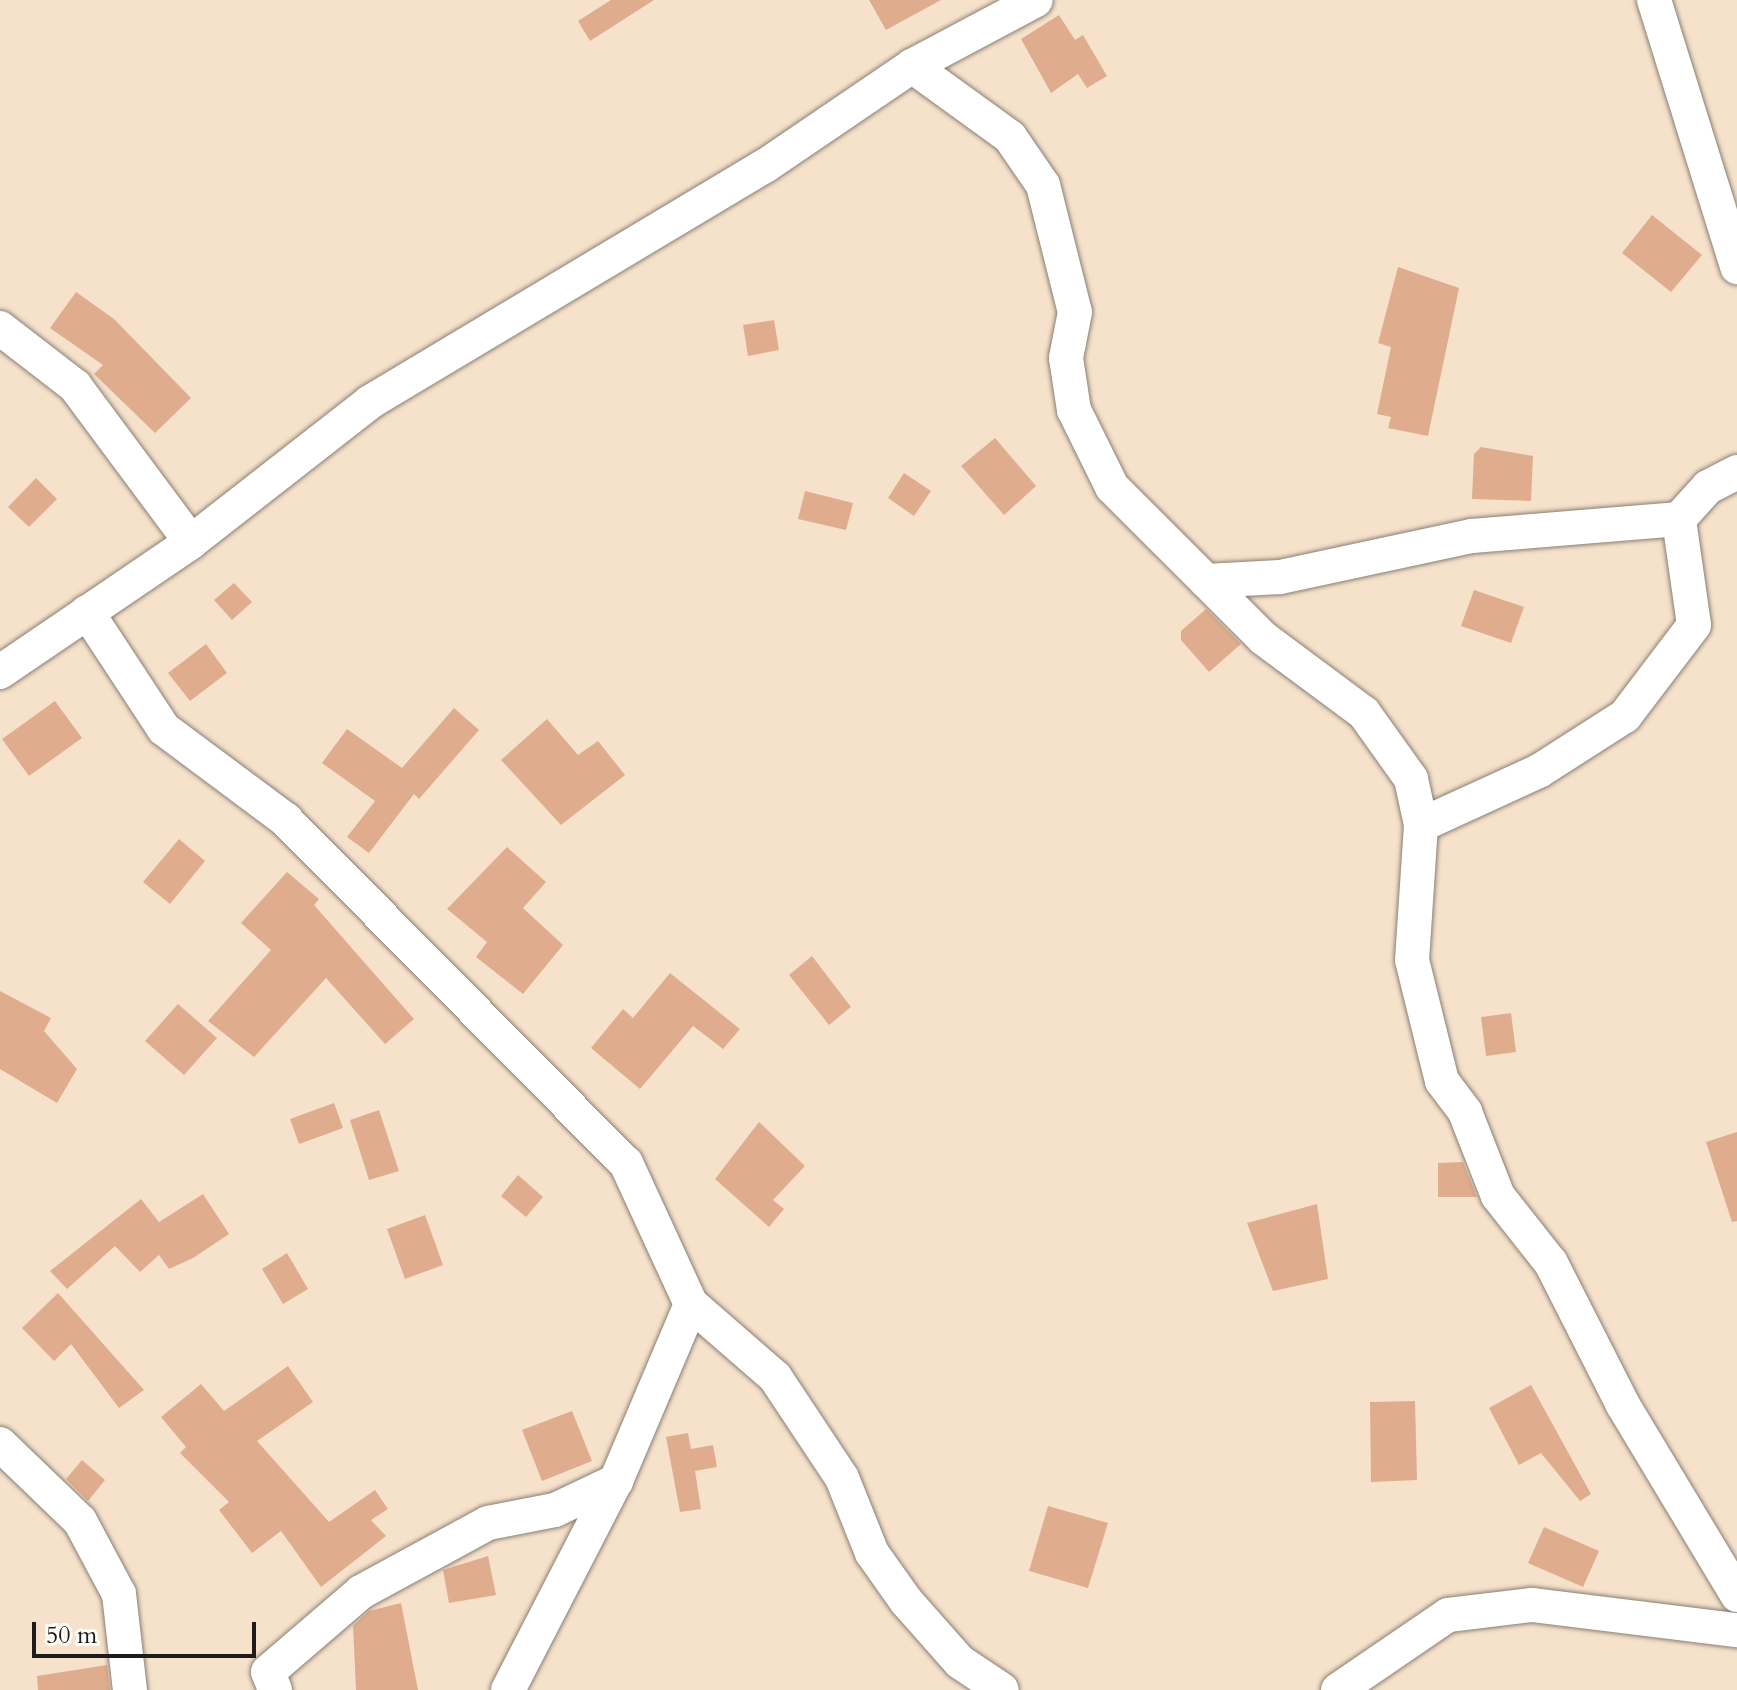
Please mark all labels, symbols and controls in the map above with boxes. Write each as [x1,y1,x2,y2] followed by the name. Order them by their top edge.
[36,1606,260,1656] scale bar
[46,1619,97,1652] text: 50 m

